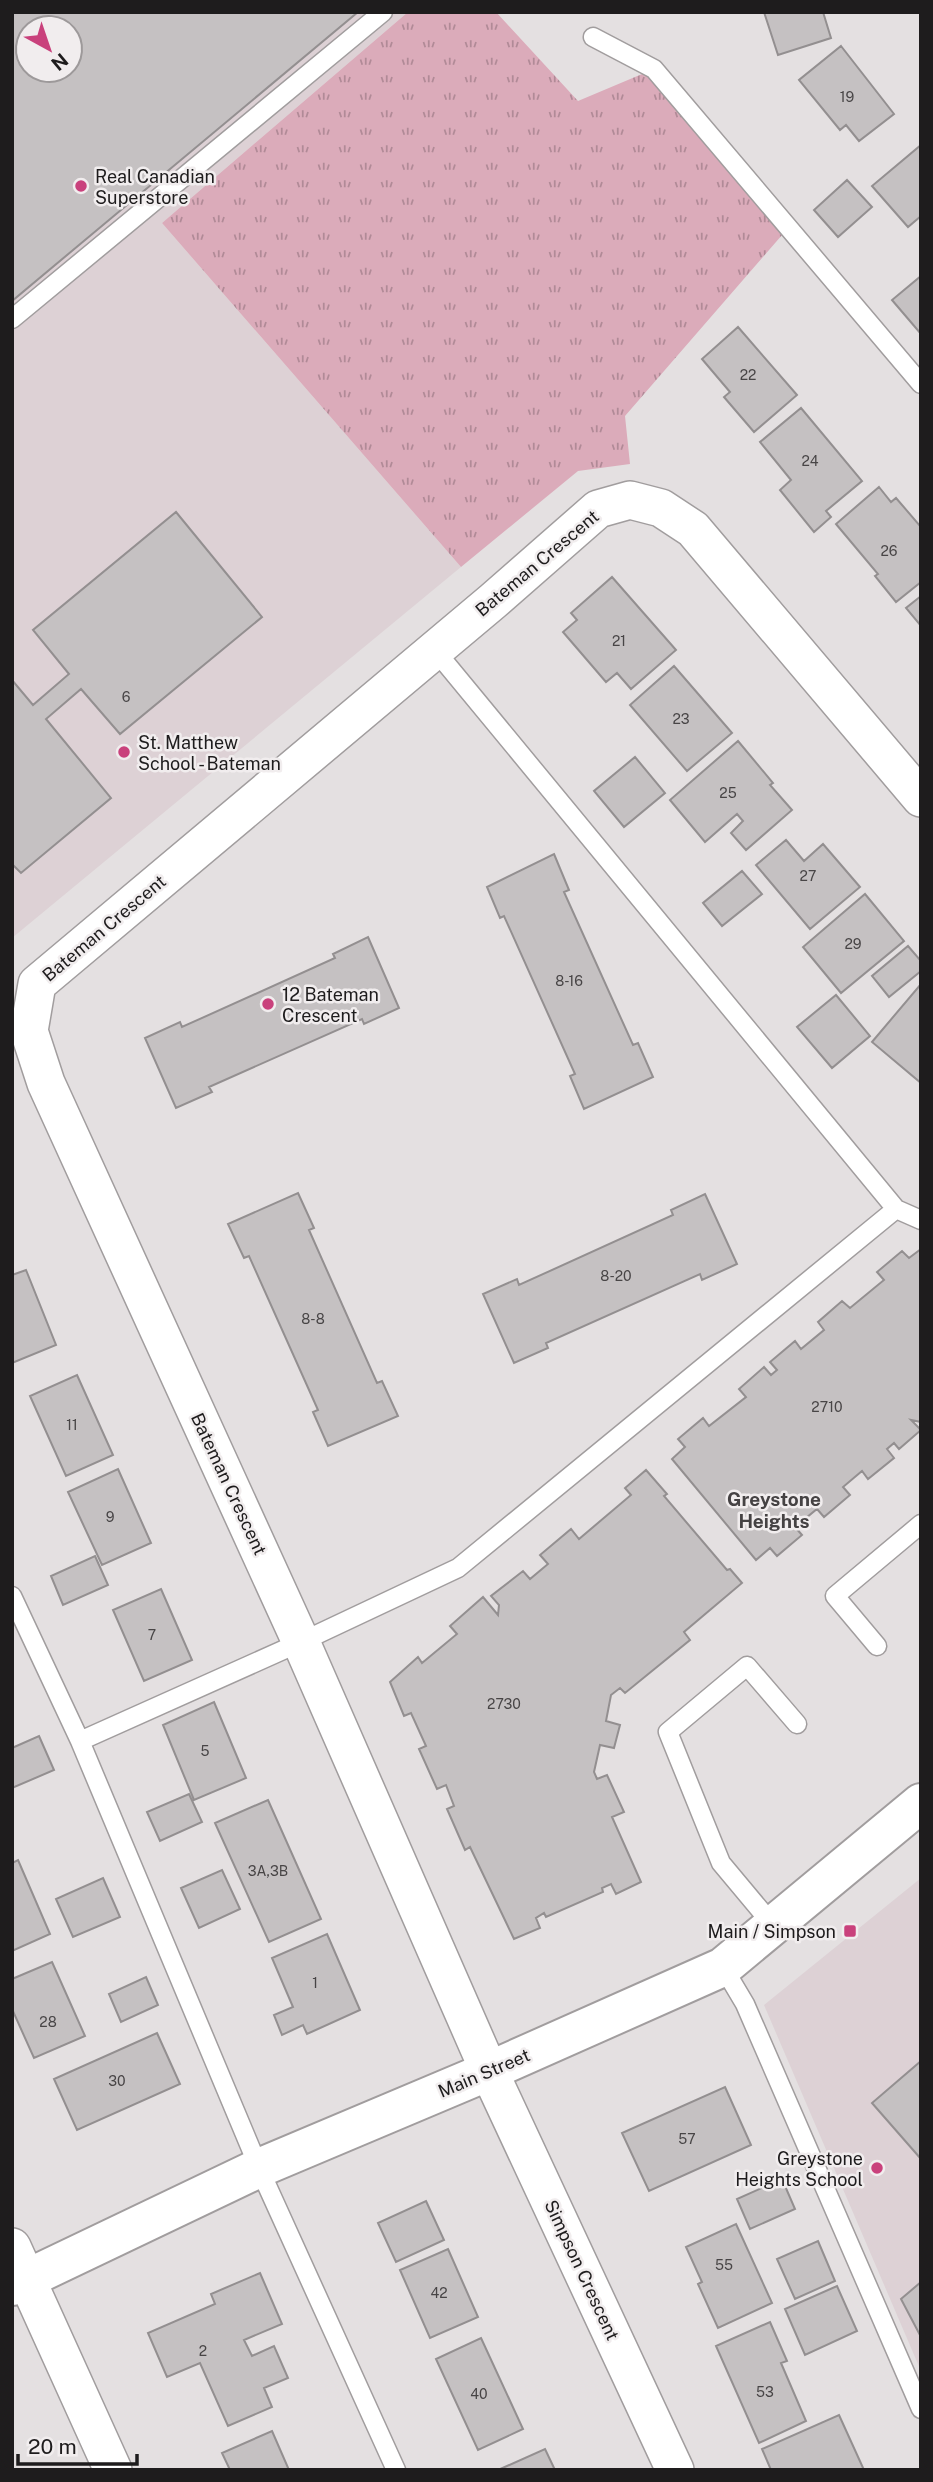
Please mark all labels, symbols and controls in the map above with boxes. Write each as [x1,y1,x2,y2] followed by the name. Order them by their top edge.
[14,14,84,84] north arrow
[47,49,73,75] text: N
[840,89,854,105] house number: 19
[95,166,215,208] place label: Real Canadian Superstore
[73,178,89,194] marker: Real Canadian Superstore
[740,367,756,383] house number: 22
[801,453,819,469] house number: 24
[471,505,603,621] street label: Bateman Crescent
[880,543,898,559] house number: 26
[612,633,626,649] house number: 21
[122,689,131,705] house number: 6
[672,711,690,727] house number: 23
[138,732,281,774] place label: St. Matthew School - Bateman
[116,744,132,760] marker: St. Matthew School - Bateman
[719,785,737,801] house number: 25
[800,868,816,884] house number: 27
[38,870,170,986] street label: Bateman Crescent
[844,936,862,952] house number: 29
[555,973,583,989] house number: 8-16
[282,984,379,1026] place label: 12 Bateman Crescent
[260,996,276,1012] marker: 12 Bateman Crescent
[600,1268,632,1284] house number: 8-20
[301,1311,325,1327] house number: 8-8
[811,1399,843,1415] house number: 2710
[187,1410,271,1558] street label: Bateman Crescent
[66,1417,78,1433] house number: 11
[727,1488,821,1532] district label: Greystone Heights
[106,1509,115,1525] house number: 9
[148,1627,156,1643] house number: 7
[487,1696,521,1712] house number: 2730
[201,1743,210,1759] house number: 5
[248,1863,288,1879] house number: 3A,3B
[708,1921,836,1942] place label: Main / Simpson
[842,1923,858,1939] marker: Main / Simpson
[312,1975,318,1991] house number: 1
[39,2014,57,2030] house number: 28
[435,2044,533,2102] street label: Main Street
[108,2073,126,2089] house number: 30
[678,2131,696,2147] house number: 57
[735,2148,863,2190] place label: Greystone Heights School
[869,2160,885,2176] marker: Greystone Heights School
[540,2197,624,2343] street label: Simpson Crescent
[715,2257,733,2273] house number: 55
[430,2285,448,2301] house number: 42
[199,2343,207,2359] house number: 2
[756,2384,774,2400] house number: 53
[470,2386,488,2402] house number: 40
[18,2422,136,2466] scale bar
[28,2434,77,2459] text: 20 m

